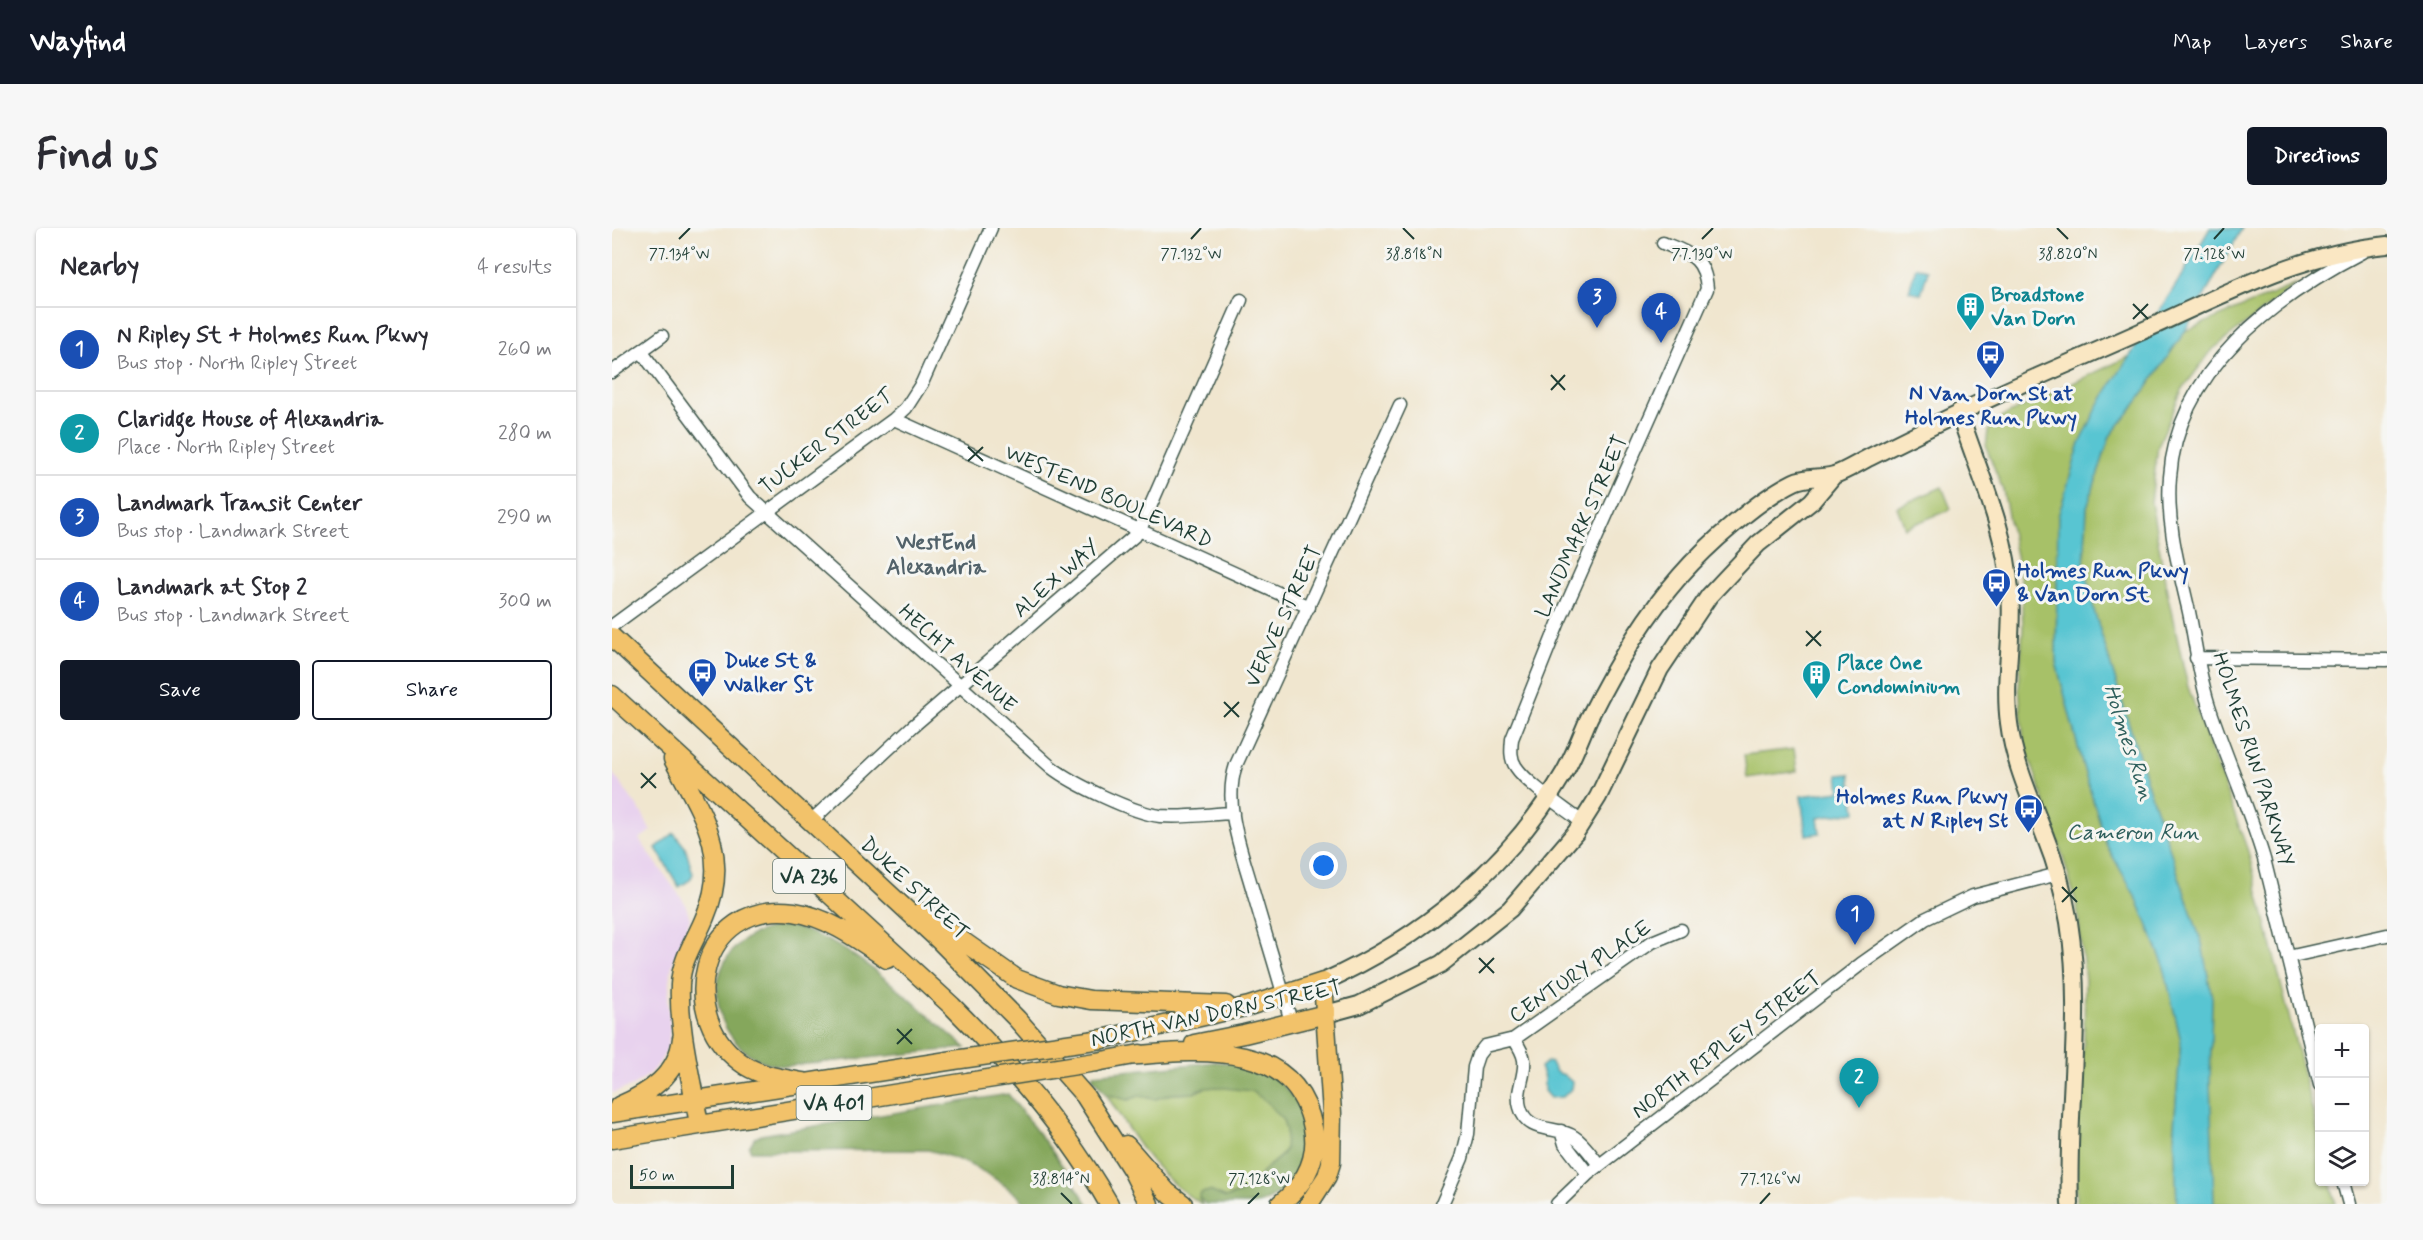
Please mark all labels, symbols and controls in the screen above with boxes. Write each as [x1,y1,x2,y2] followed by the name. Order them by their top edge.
[30,24,126,61] text: Wayfind
[2173,28,2211,56] text: Map
[2244,28,2307,56] text: Layers
[2340,28,2393,56] text: Share
[2247,127,2387,185] button: Directions
[36,129,158,184] text: Find us
[649,245,709,265] text: 77.134°W
[1161,245,1221,265] text: 77.132°W
[1386,245,1442,265] text: 38.818°N
[1672,245,1732,265] text: 77.130°W
[2039,245,2097,265] text: 38.820°N
[2183,245,2245,265] text: 77.128°W
[60,250,139,284] text: Nearby
[477,254,552,281] text: 4 results
[1578,279,1616,328] pin: 3
[1991,281,2084,333] place label: Broadstone Van Dorn
[1954,290,1986,332] building icon: Broadstone Van Dorn
[1642,294,1680,343] pin: 4
[117,322,428,350] text: N Ripley St + Holmes Run Pkwy
[75,336,84,363] text: 1
[498,336,552,363] text: 260 m
[1975,338,2007,380] bus stop icon: N Van Dorn St at Holmes Run Pkwy
[117,350,357,377] text: Bus stop · North Ripley Street
[1905,380,2077,432] place label: N Van Dorn St at Holmes Run Pkwy
[754,382,900,502] street label: TUCKER STREET
[117,406,383,434] text: Claridge House of Alexandria
[75,420,84,447] text: 2
[498,420,552,447] text: 280 m
[1529,431,1635,622] street label: LANDMARK STREET
[117,434,335,461] text: Place · North Ripley Street
[1000,438,1217,555] street label: WESTEND BOULEVARD
[117,490,362,518] text: Landmark Transit Center
[75,504,84,531] text: 3
[497,504,552,531] text: 290 m
[117,518,349,545] text: Bus stop · Landmark Street
[886,529,987,582] district label: WestEnd Alexandria
[1007,533,1106,624] street label: ALEX WAY
[1239,541,1329,692] street label: VERVE STREET
[2017,557,2189,609] place label: Holmes Run Pkwy & Van Dorn St
[1980,566,2012,608] bus stop icon: Holmes Run Pkwy & Van Dorn St
[117,574,307,602] text: Landmark at Stop 2
[74,588,85,615] text: 4
[498,588,552,615] text: 300 m
[892,598,1023,719] street label: HECHT AVENUE
[117,602,349,629] text: Bus stop · Landmark Street
[723,647,817,699] place label: Duke St & Walker St
[1837,649,1961,701] place label: Place One Condominium
[2205,649,2301,870] street label: HOLMES RUN PARKWAY
[687,656,719,698] bus stop icon: Duke St & Walker St
[1800,658,1832,700] building icon: Place One Condominium
[60,660,300,720] button: Save
[312,660,552,720] button: Share
[2096,681,2160,804] water label: Holmes Run
[1836,783,2008,835] place label: Holmes Run Pkwy at N Ripley St
[2013,792,2045,834] bus stop icon: Holmes Run Pkwy at N Ripley St
[2067,819,2199,847] water label: Cameron Run
[854,831,975,947] street label: DUKE STREET
[1309,851,1338,880] your location
[773,859,845,893] road number: VA 236
[1836,896,1874,945] pin: 1
[1504,914,1657,1030] street label: CENTURY PLACE
[1626,964,1827,1125] street label: NORTH RIPLEY STREET
[1088,974,1344,1054] street label: NORTH VAN DORN STREET
[2315,1024,2369,1186] map controls
[2315,1024,2369,1078] button: +
[1840,1058,1878,1108] pin: 2
[2315,1078,2369,1132] button: −
[796,1086,872,1120] road number: VA 401
[2315,1132,2369,1186] button: layers
[630,1162,734,1190] scale bar
[639,1165,675,1186] text: 50 m
[1032,1170,1090,1190] text: 38.814°N
[1228,1170,1290,1190] text: 77.128°W
[1740,1170,1800,1190] text: 77.126°W

